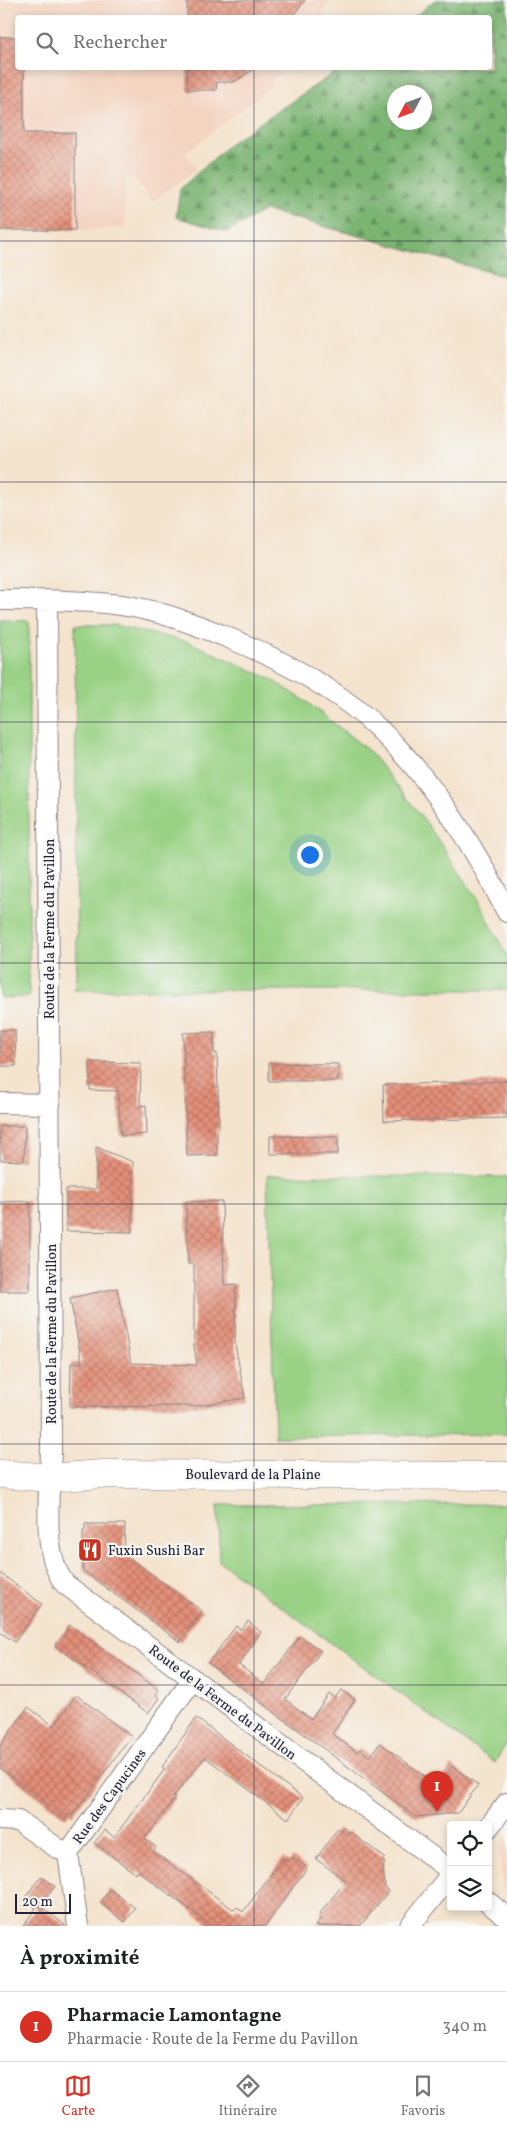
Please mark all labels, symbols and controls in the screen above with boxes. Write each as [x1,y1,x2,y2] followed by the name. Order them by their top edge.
[15,15,492,70] search box
[33,29,61,57] icon: search
[73,30,167,56] text: Rechercher
[387,85,432,130] north arrow
[41,839,60,1019] street label: Route de la Ferme du Pavillon
[297,842,323,868] your location
[43,1244,62,1424] street label: Route de la Ferme du Pavillon
[185,1466,321,1485] street label: Boulevard de la Plaine
[77,1537,103,1563] restaurant icon: Fuxin Sushi Bar
[108,1542,205,1561] place label: Fuxin Sushi Bar
[144,1641,300,1765] street label: Route de la Ferme du Pavillon
[69,1745,151,1848] street label: Rue des Capucines
[421,1771,453,1812] pin: 1
[447,1821,492,1911] map controls
[447,1821,492,1866] button: locate
[447,1866,492,1911] button: layers
[15,1891,71,1914] scale bar
[22,1893,53,1912] text: 20 m
[20,1944,139,1973] text: À proximité
[67,2003,281,2029] text: Pharmacie Lamontagne
[33,2016,39,2038] text: 1
[443,2016,487,2038] text: 340 m
[67,2029,358,2051] text: Pharmacie · Route de la Ferme du Pavillon
[62,2072,95,2121] tab: Carte
[219,2072,277,2121] tab: Itinéraire
[401,2072,445,2121] tab: Favoris

